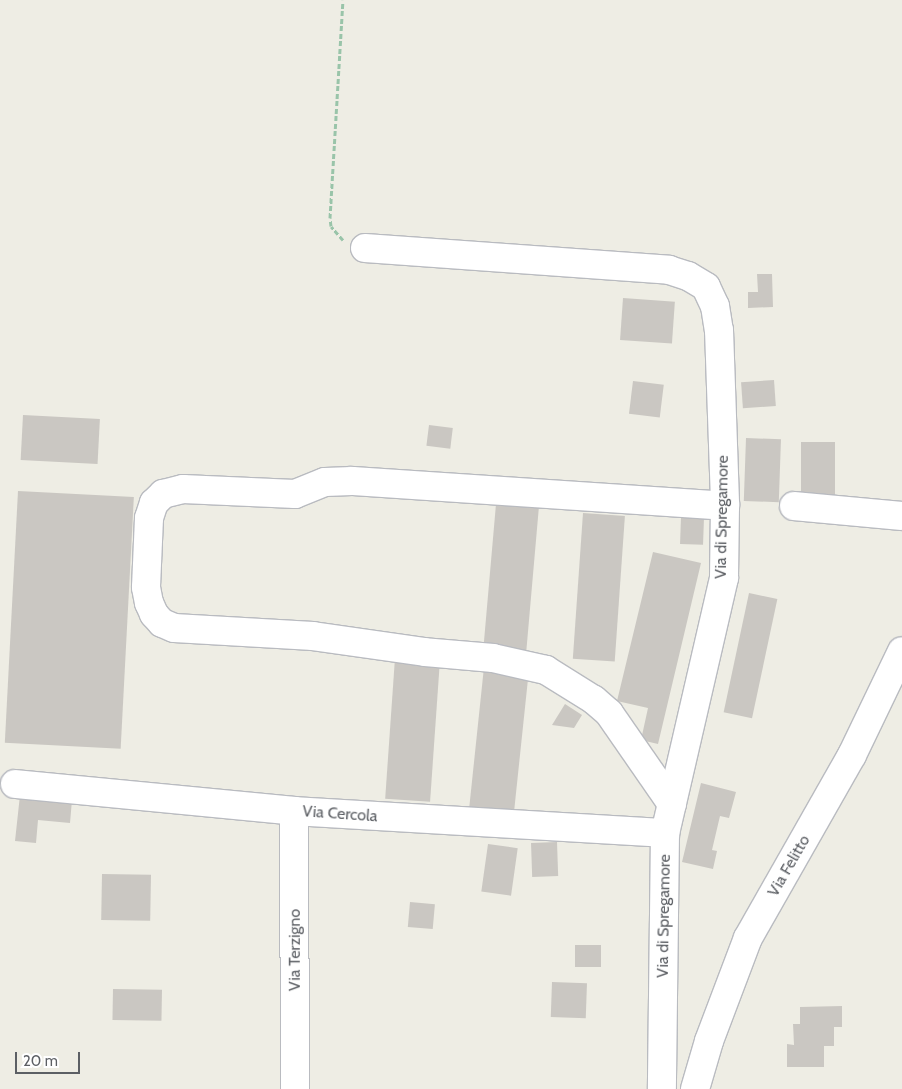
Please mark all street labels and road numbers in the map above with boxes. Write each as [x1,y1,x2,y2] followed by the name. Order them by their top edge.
[711,455,733,579] street label: Via di Spregamore
[302,802,378,826] street label: Via Cercola
[764,832,814,900] street label: Via Felitto
[653,854,675,978] street label: Via di Spregamore
[285,909,305,991] street label: Via Terzigno

